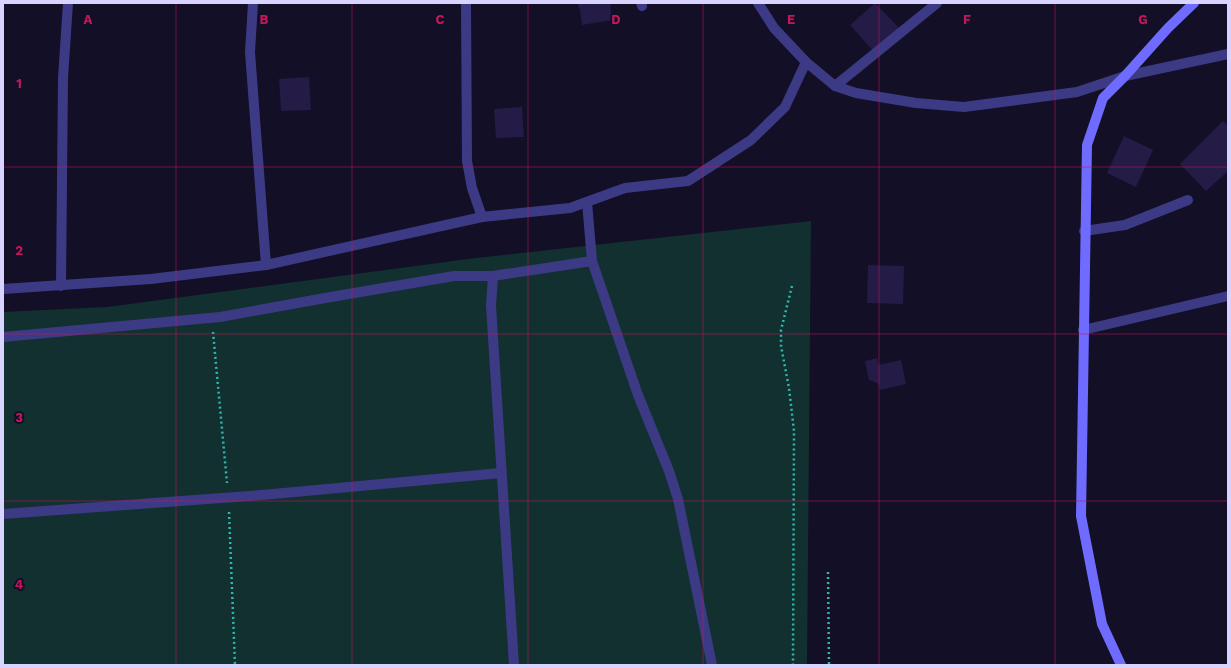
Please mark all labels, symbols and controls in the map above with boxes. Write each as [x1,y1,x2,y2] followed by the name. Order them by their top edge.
[84,12,93,27] text: A
[260,12,269,27] text: B
[436,12,445,27] text: C
[611,12,621,27] text: D
[787,12,795,27] text: E
[963,12,971,27] text: F
[1138,12,1148,27] text: G
[16,76,22,91] text: 1
[15,243,23,258] text: 2
[15,410,23,425] text: 3
[15,577,24,592] text: 4

